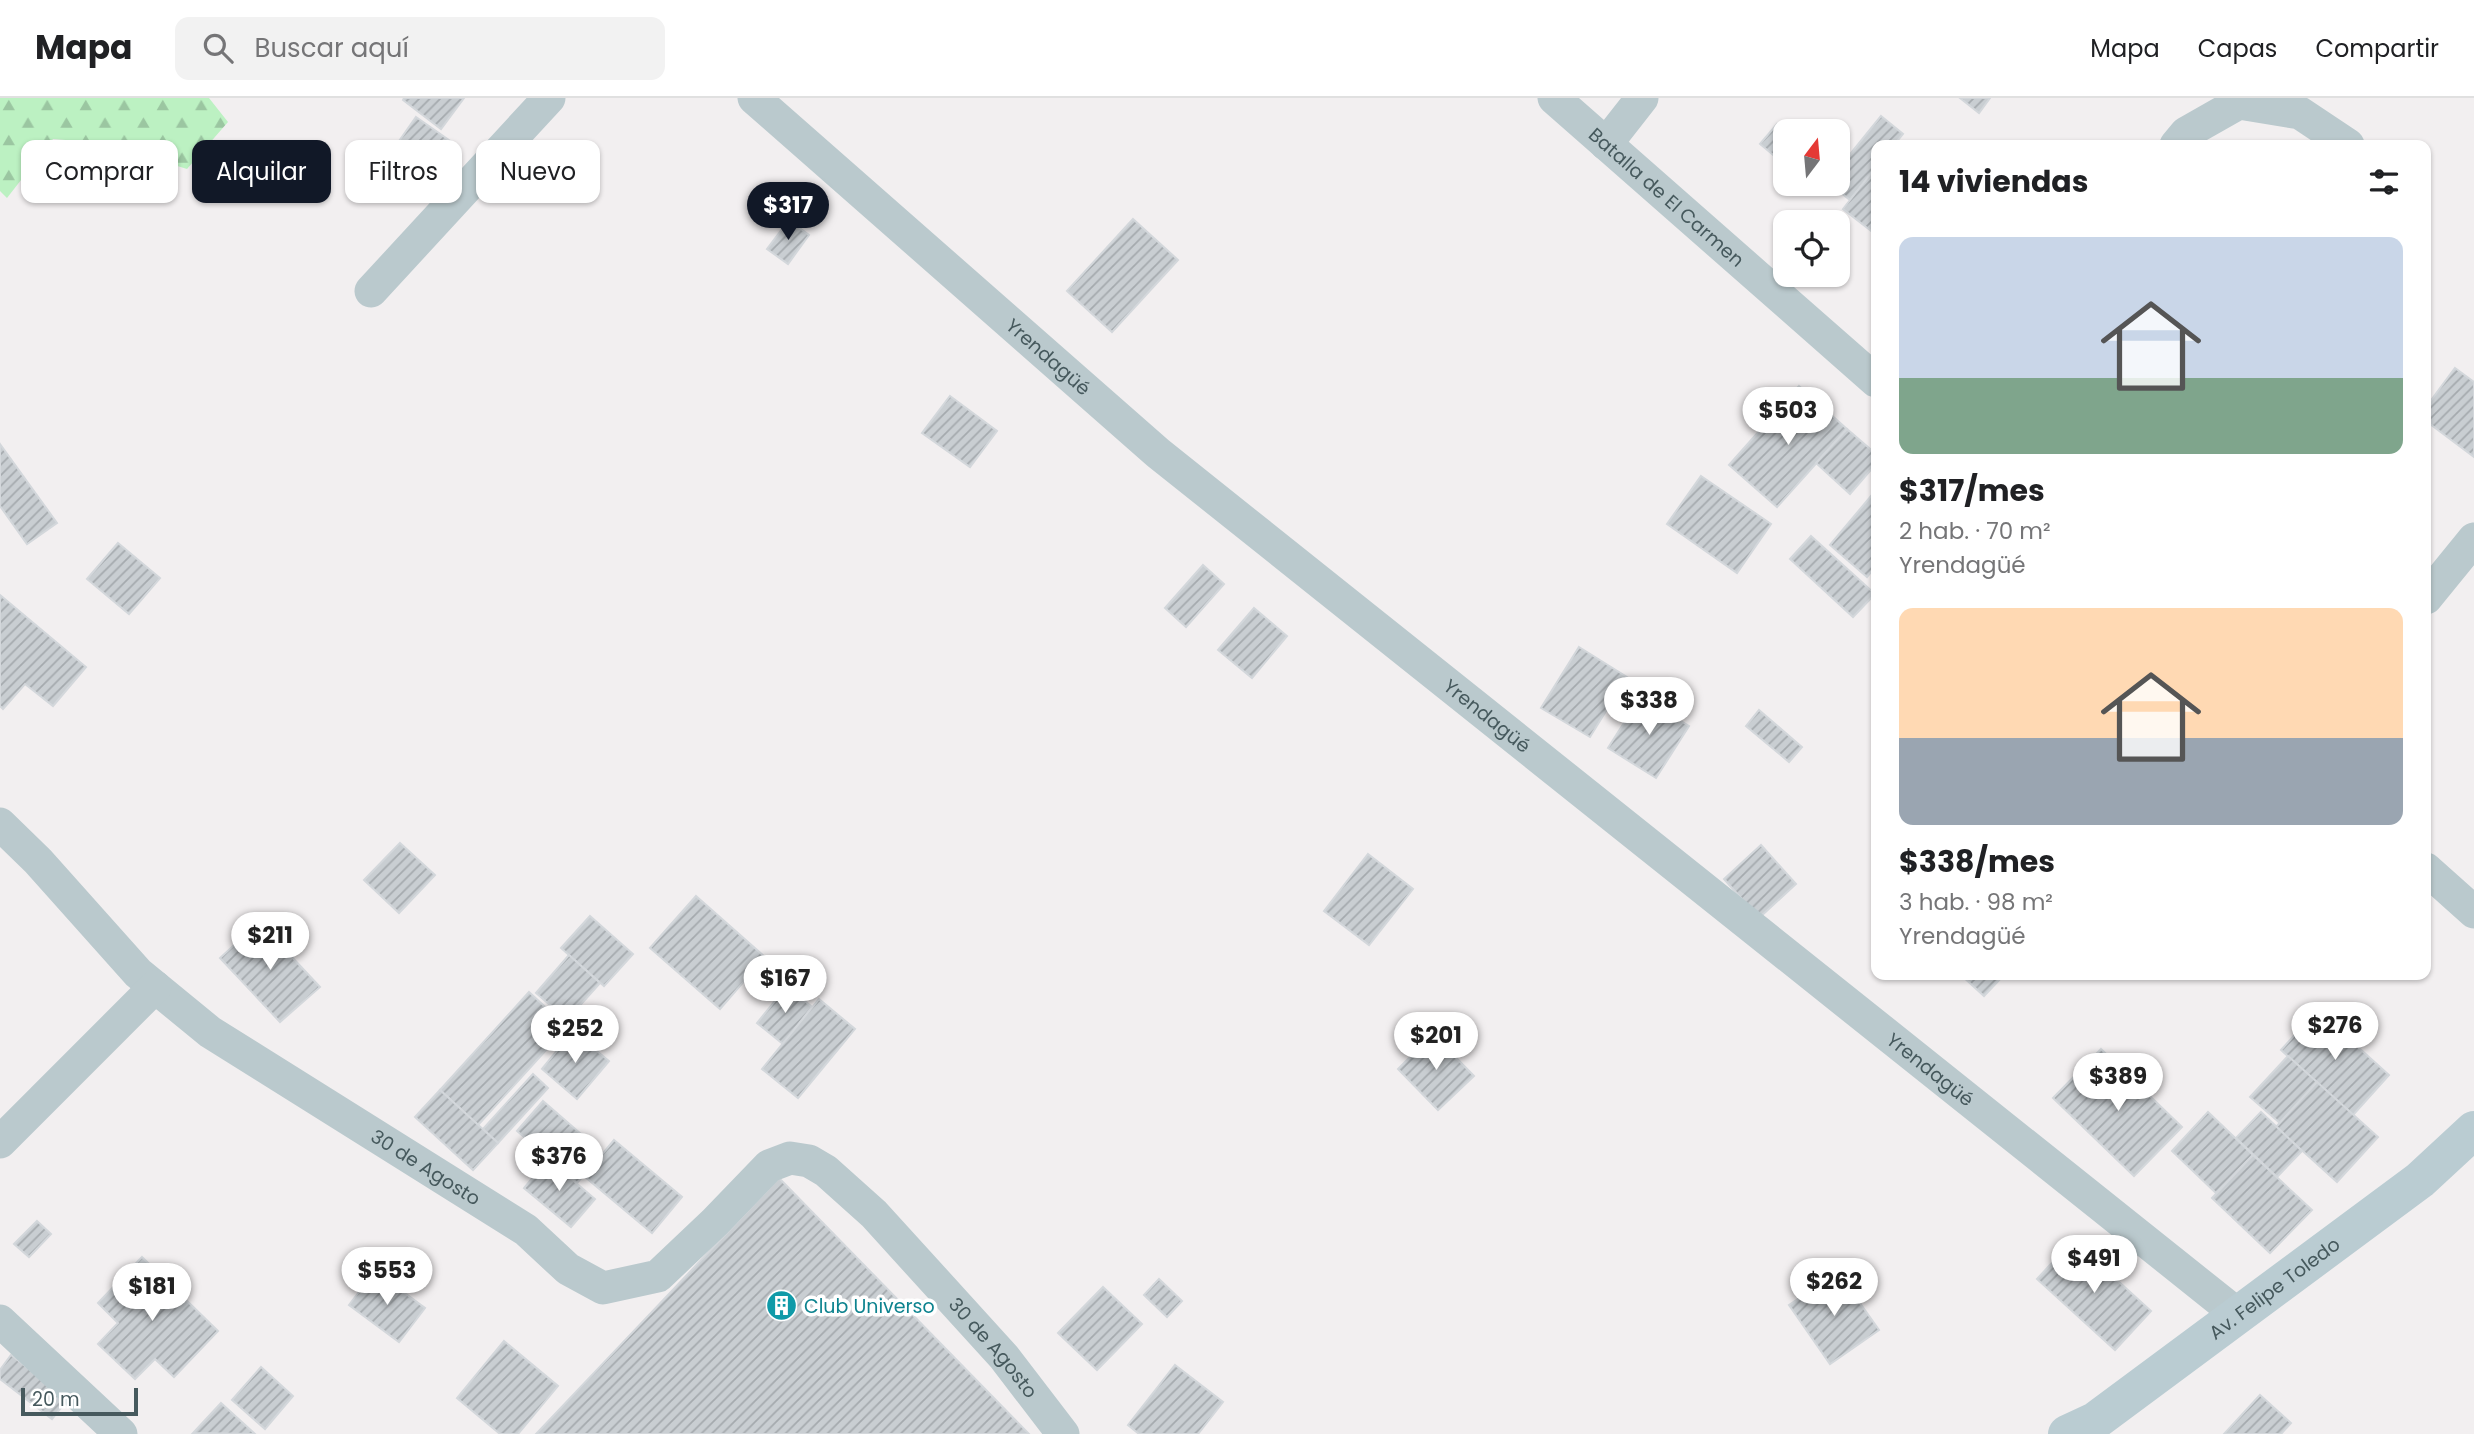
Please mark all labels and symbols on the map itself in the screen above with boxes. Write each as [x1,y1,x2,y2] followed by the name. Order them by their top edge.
[1773,119,1850,196] north arrow
[1583,122,1750,273] street label: Batalla de El Carmen
[747,183,829,242] pin: $317
[1000,312,1096,402] street label: Yrendagüé
[1747,388,1829,447] pin: $503
[1438,673,1536,759] street label: Yrendagüé
[1608,678,1690,737] pin: $338
[229,912,311,972] pin: $211
[744,956,826,1015] pin: $167
[2294,1002,2376,1062] pin: $276
[534,1006,616,1065] pin: $252
[1395,1012,1477,1072] pin: $201
[1881,1027,1979,1113] street label: Yrendagüé
[2077,1054,2159,1113] pin: $389
[366,1123,486,1212] street label: 30 de Agosto
[518,1134,600,1193] pin: $376
[2203,1231,2346,1346] street label: Av. Felipe Toledo
[2053,1236,2135,1295] pin: $491
[346,1248,428,1307] pin: $553
[1793,1258,1875,1318] pin: $262
[111,1264,193,1323] pin: $181
[764,1289,798,1323] building icon: Club Universo
[942,1292,1044,1404] street label: 30 de Agosto
[804,1293,935,1320] place label: Club Universo
[21,1385,138,1417] scale bar

